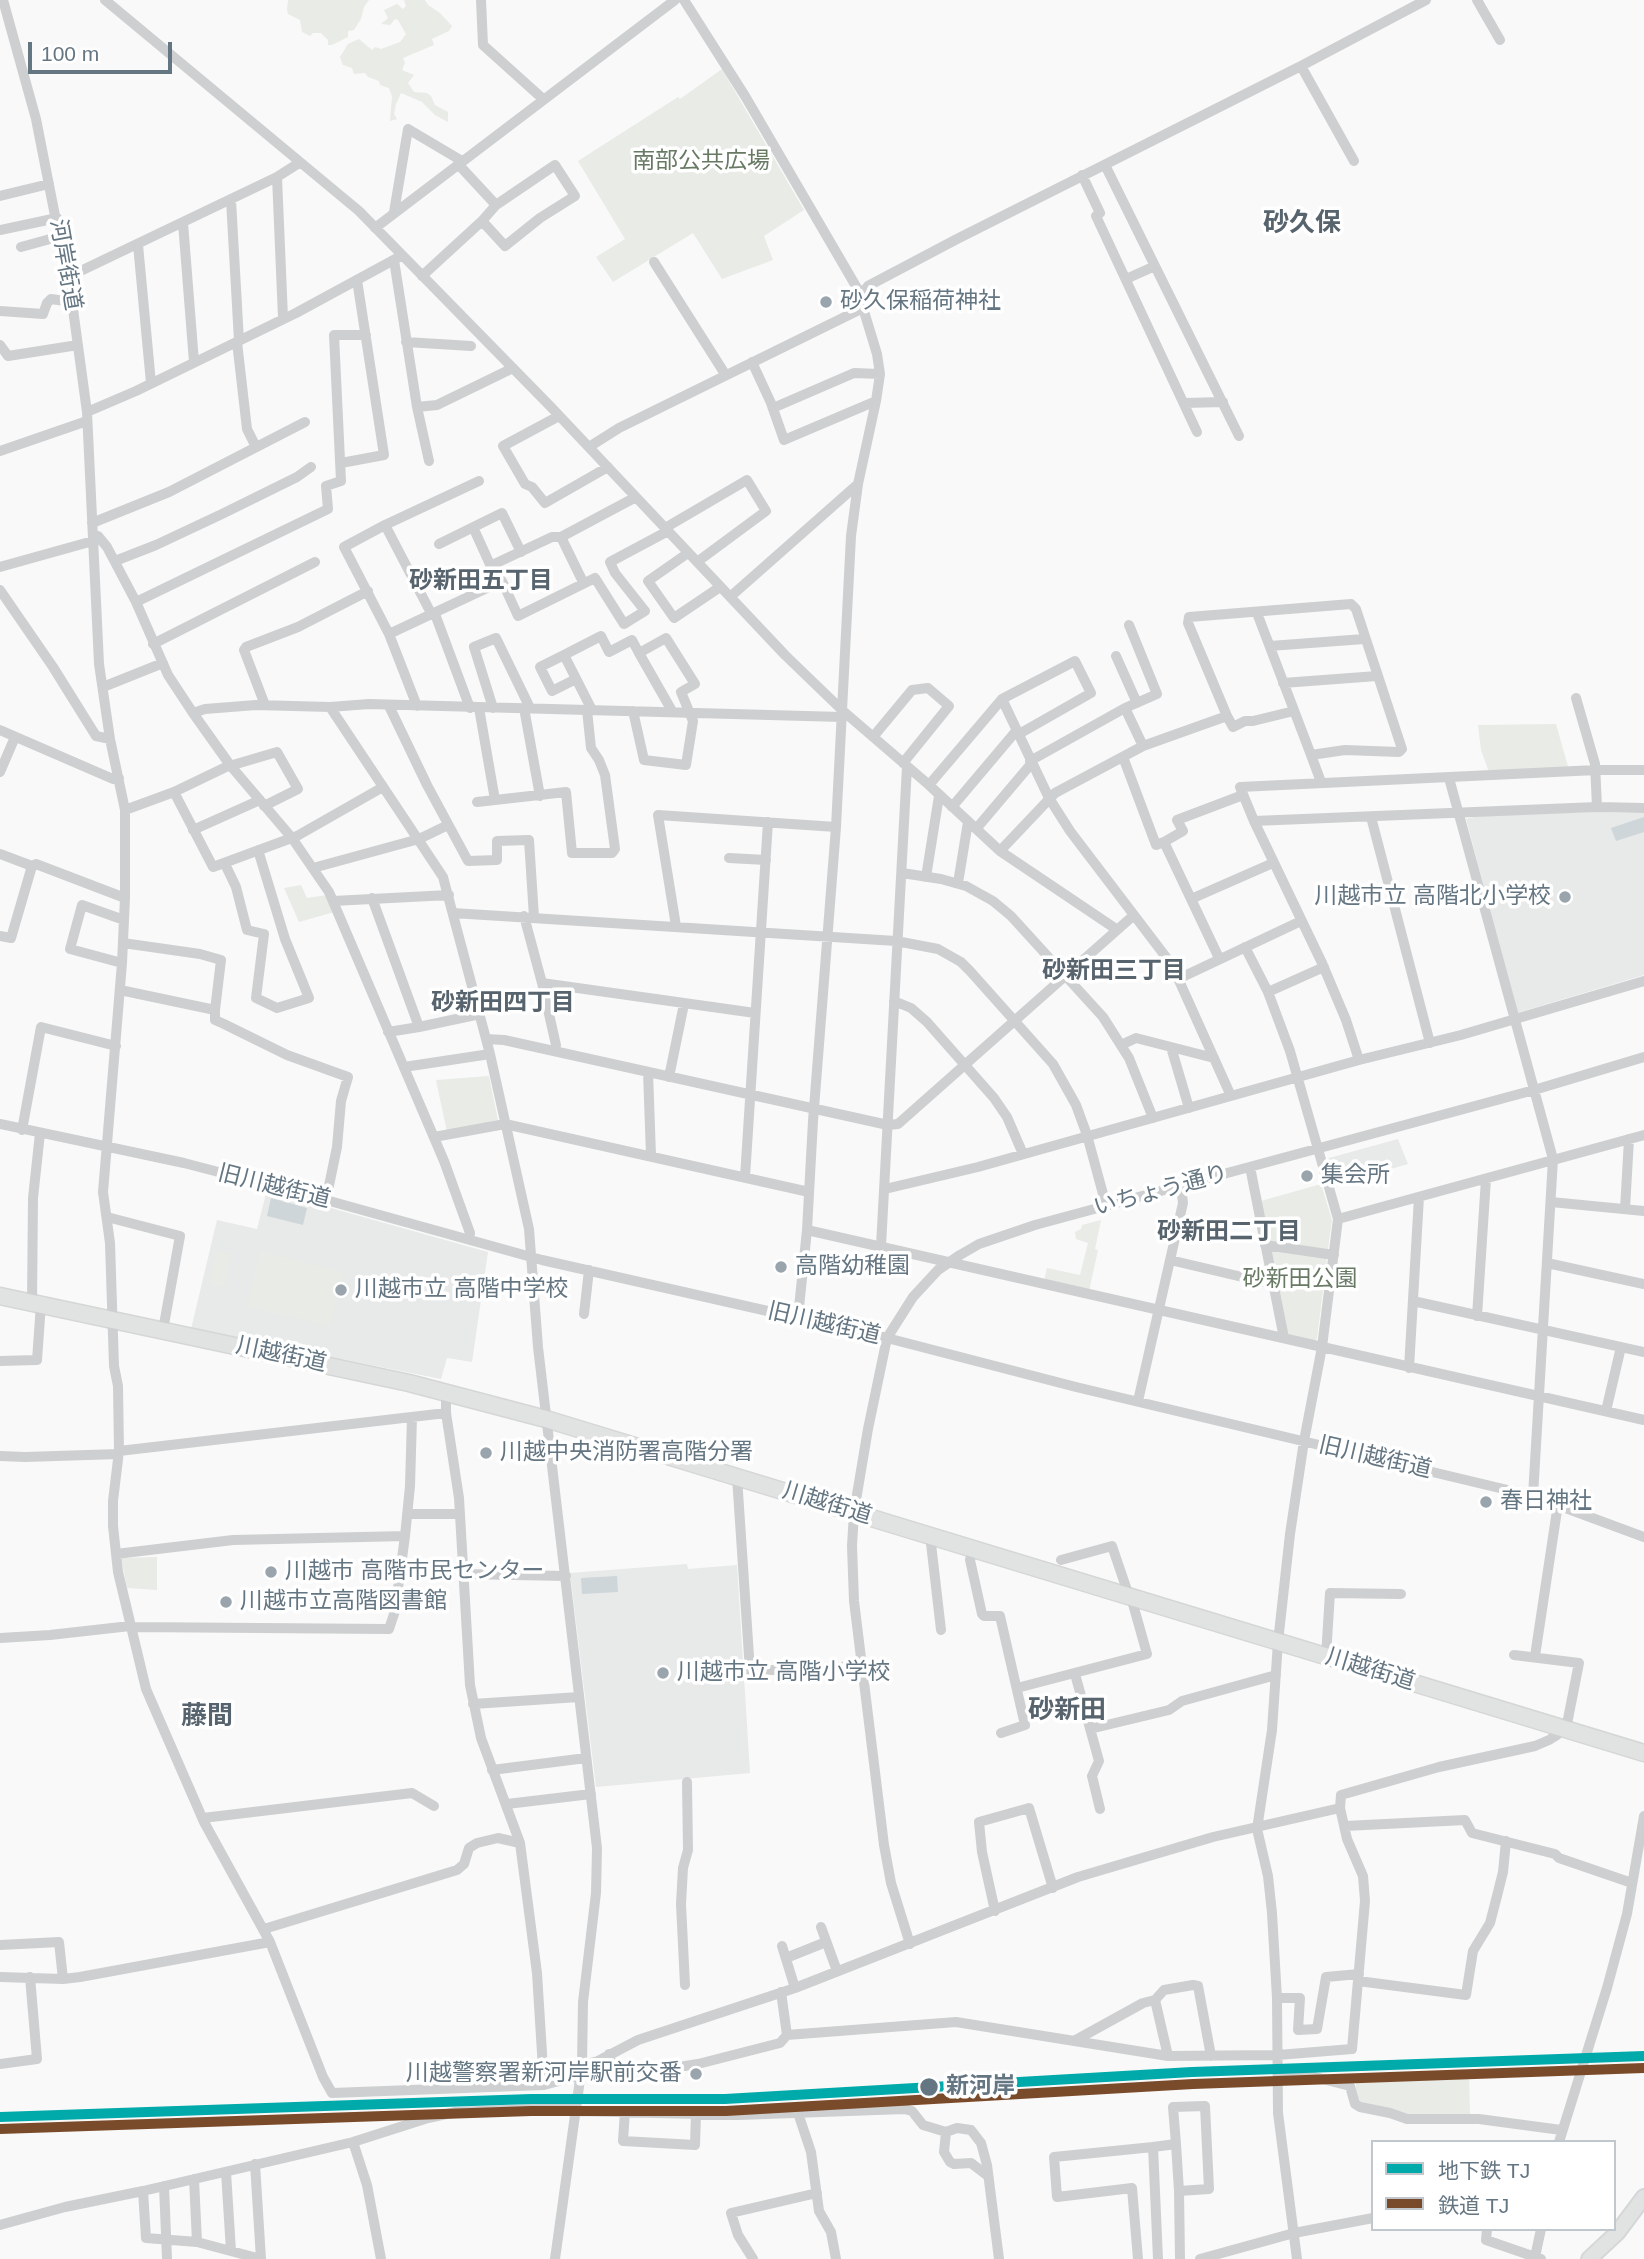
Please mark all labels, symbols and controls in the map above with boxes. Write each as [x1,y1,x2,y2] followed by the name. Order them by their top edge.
[32,28,175,72] scale bar
[41,42,99,65] text: 100 m
[632,148,770,176] park label: 南部公共広場
[1263,208,1341,240] district label: 砂久保
[43,217,87,313] street label: 河岸街道
[840,288,1001,316] place label: 砂久保稲荷神社
[818,294,834,310] marker: 砂久保稲荷神社
[409,567,553,595] district label: 砂新田五丁目
[1315,883,1551,911] place label: 川越市立 高階北小学校
[1557,889,1573,905] marker: 川越市立 高階北小学校
[1042,957,1186,985] district label: 砂新田三丁目
[431,989,575,1017] district label: 砂新田四丁目
[215,1160,333,1214] street label: 旧川越街道
[1091,1160,1231,1222] street label: いちょう通り
[1321,1162,1390,1190] place label: 集会所
[1299,1168,1315,1184] marker: 集会所
[1157,1218,1301,1246] district label: 砂新田二丁目
[795,1253,910,1281] place label: 高階幼稚園
[773,1259,789,1275] marker: 高階幼稚園
[1243,1266,1357,1294] park label: 砂新田公園
[355,1276,568,1304] place label: 川越市立 高階中学校
[333,1282,349,1298] marker: 川越市立 高階中学校
[765,1298,883,1350] street label: 旧川越街道
[233,1332,329,1378] street label: 川越街道
[1316,1432,1434,1484] street label: 旧川越街道
[500,1439,753,1467] place label: 川越中央消防署高階分署
[478,1445,494,1461] marker: 川越中央消防署高階分署
[779,1477,875,1531] street label: 川越街道
[1500,1488,1592,1516] place label: 春日神社
[1478,1494,1494,1510] marker: 春日神社
[285,1558,544,1586] place label: 川越市 高階市民センター
[263,1564,279,1580] marker: 川越市 高階市民センター
[240,1588,447,1616] place label: 川越市立高階図書館
[218,1594,234,1610] marker: 川越市立高階図書館
[1322,1643,1418,1697] street label: 川越街道
[677,1659,890,1687] place label: 川越市立 高階小学校
[655,1665,671,1681] marker: 川越市立 高階小学校
[1028,1695,1106,1727] district label: 砂新田
[181,1701,233,1733] district label: 藤間
[406,2060,682,2088] place label: 川越警察署新河岸駅前交番
[688,2066,704,2082] marker: 川越警察署新河岸駅前交番
[946,2073,1015,2101] place label: 新河岸
[918,2076,940,2098] marker: 新河岸
[1371,2140,1616,2231] legend
[1438,2159,1530,2182] text: 地下鉄 TJ
[1438,2194,1509,2217] text: 鉄道 TJ

